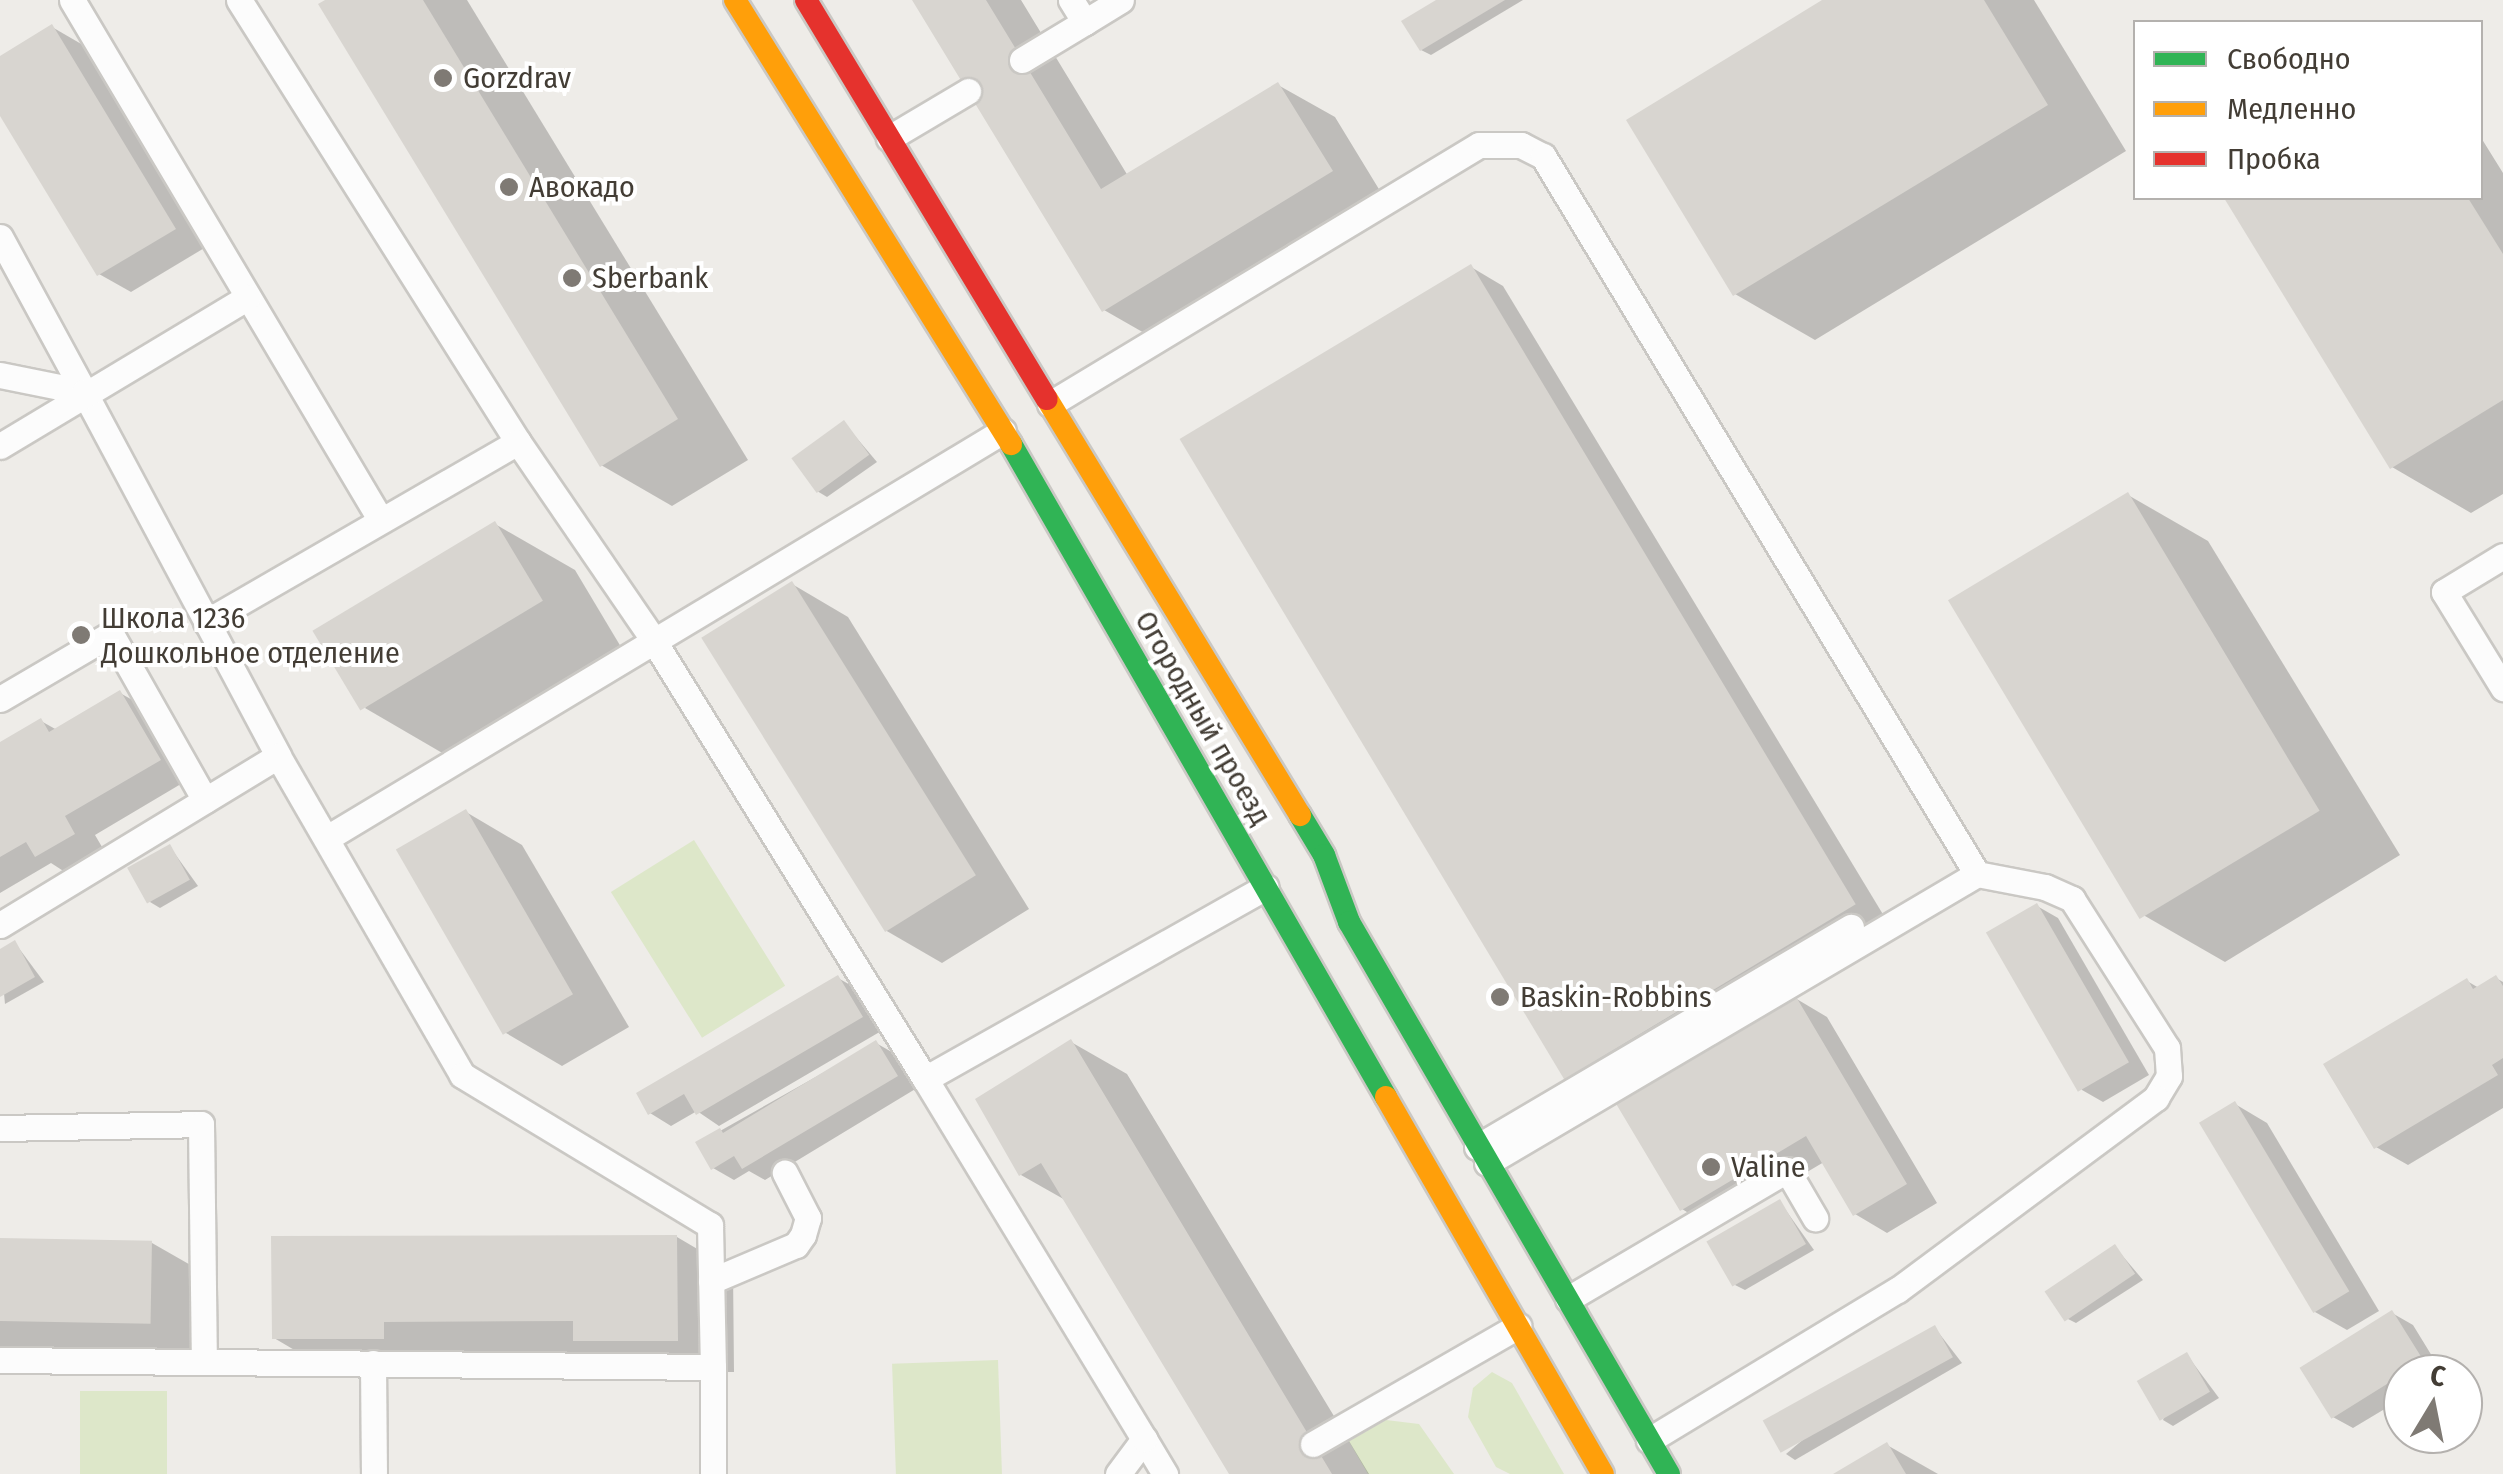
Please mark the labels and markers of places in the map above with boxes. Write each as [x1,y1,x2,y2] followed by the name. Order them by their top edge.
[463,60,571,96] place label: Gorzdrav
[432,67,454,89] marker: Gorzdrav
[529,169,635,205] place label: Авокадо
[498,176,520,198] marker: Авокадо
[592,260,708,296] place label: Sberbank
[561,267,583,289] marker: Sberbank
[101,600,400,670] place label: Школа 1236 Дошкольное отделение
[70,624,92,646] marker: Школа 1236 Дошкольное отделение
[1520,979,1712,1015] place label: Baskin-Robbins
[1489,986,1511,1008] marker: Baskin-Robbins
[1731,1149,1806,1185] place label: Valine
[1700,1156,1722,1178] marker: Valine

